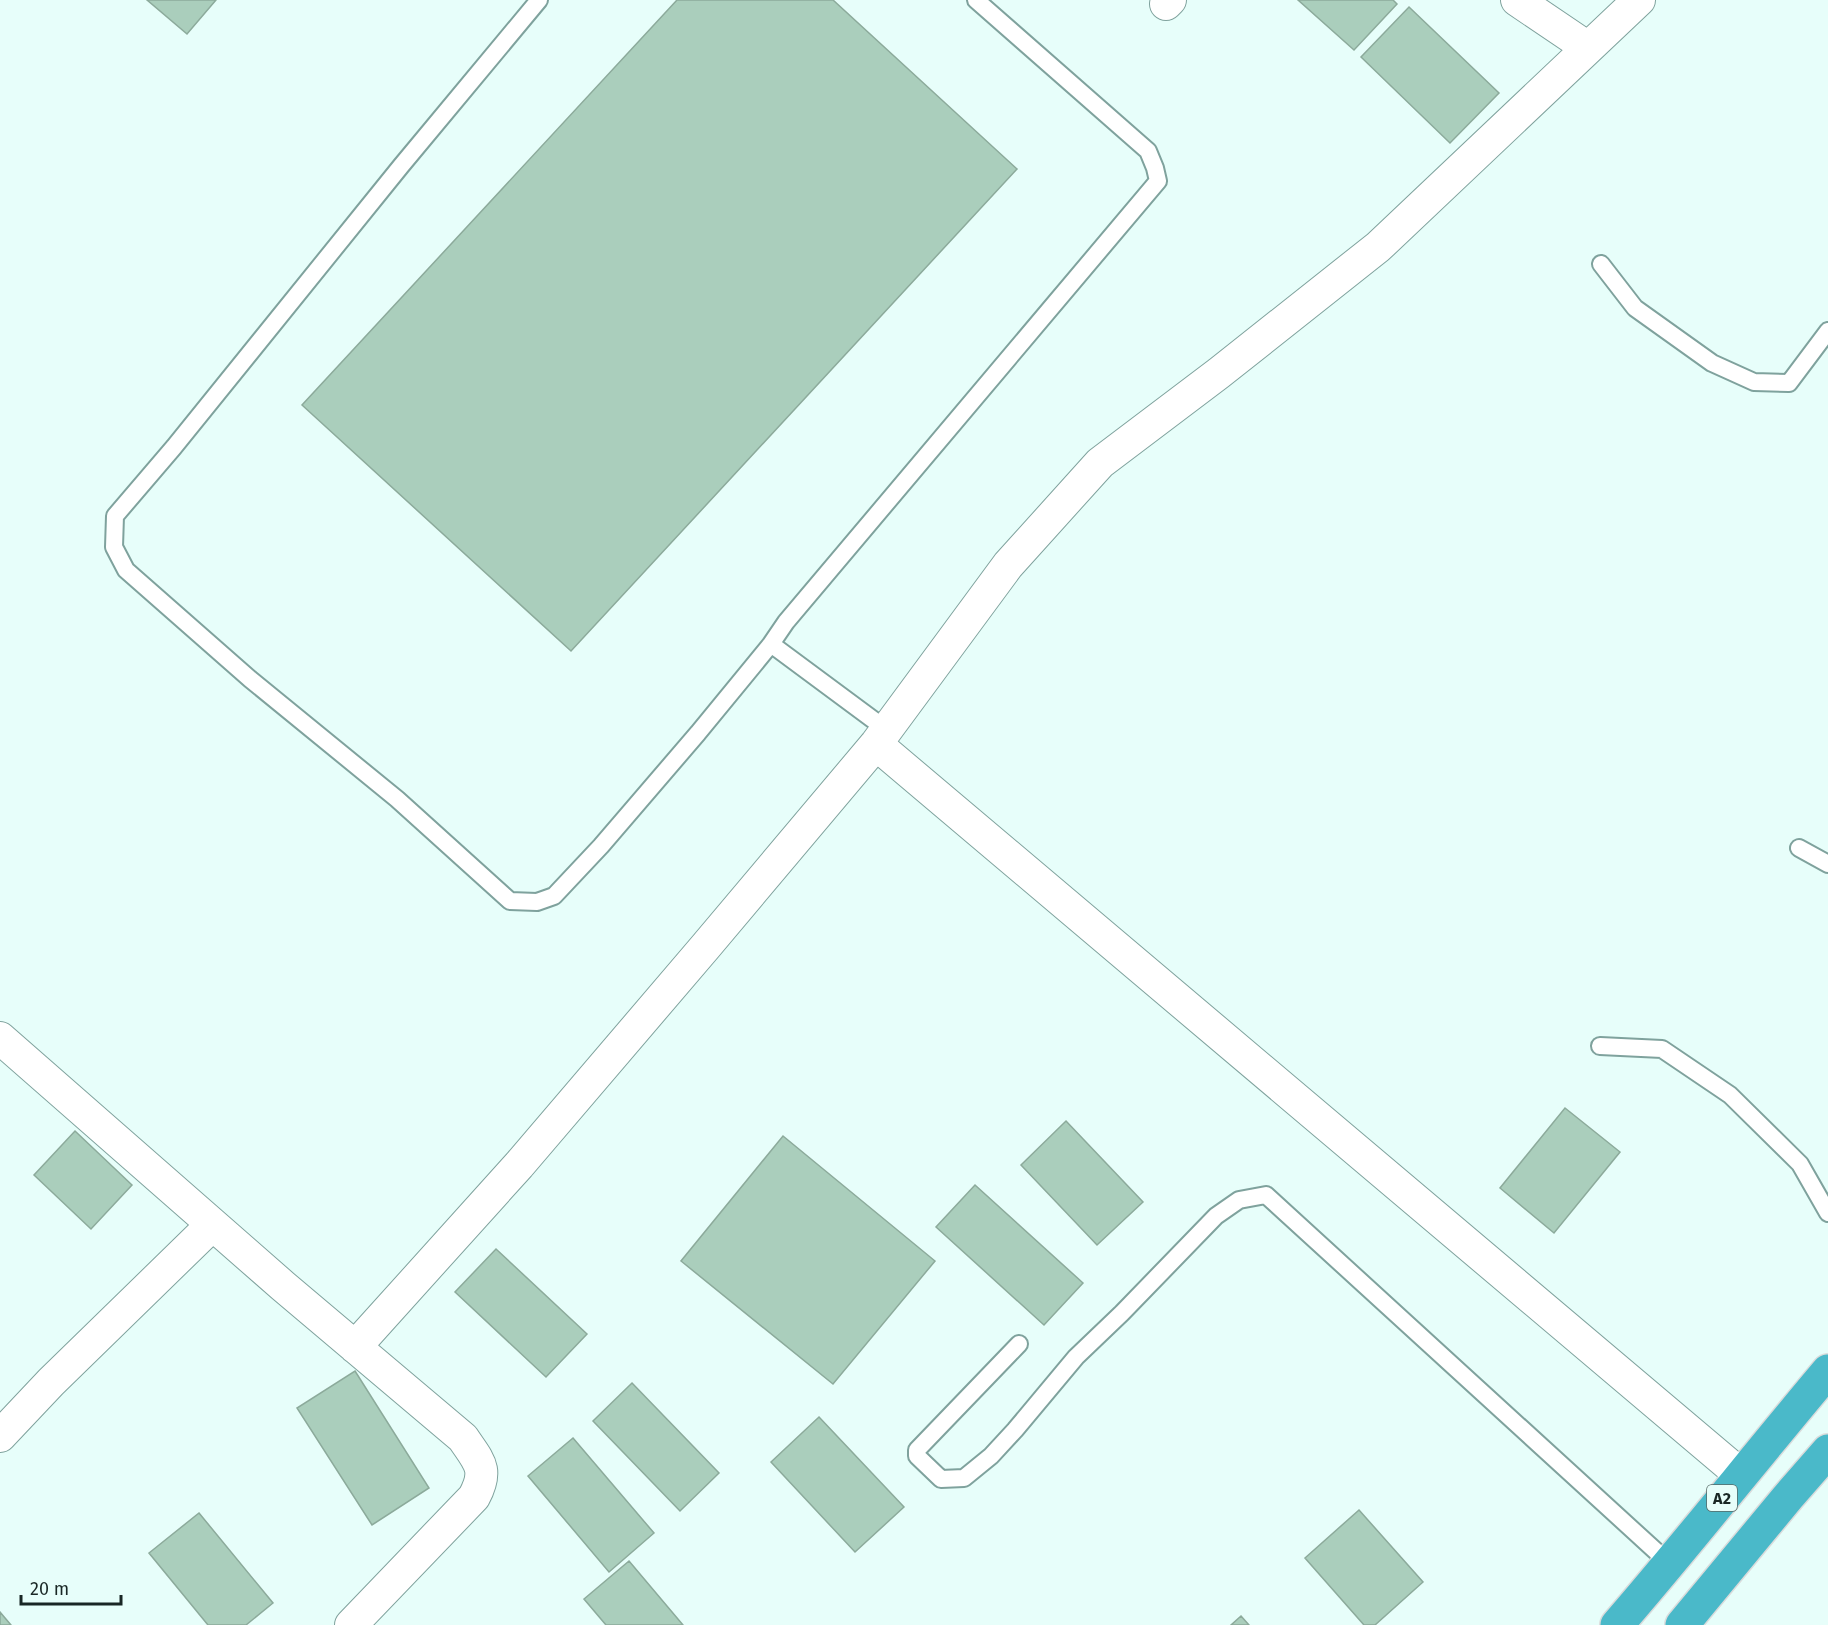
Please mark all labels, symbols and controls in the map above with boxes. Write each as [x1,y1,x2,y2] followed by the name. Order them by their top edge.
[1707,1485,1737,1511] road number: A2
[21,1568,122,1606] scale bar
[30,1578,69,1600] text: 20 m

